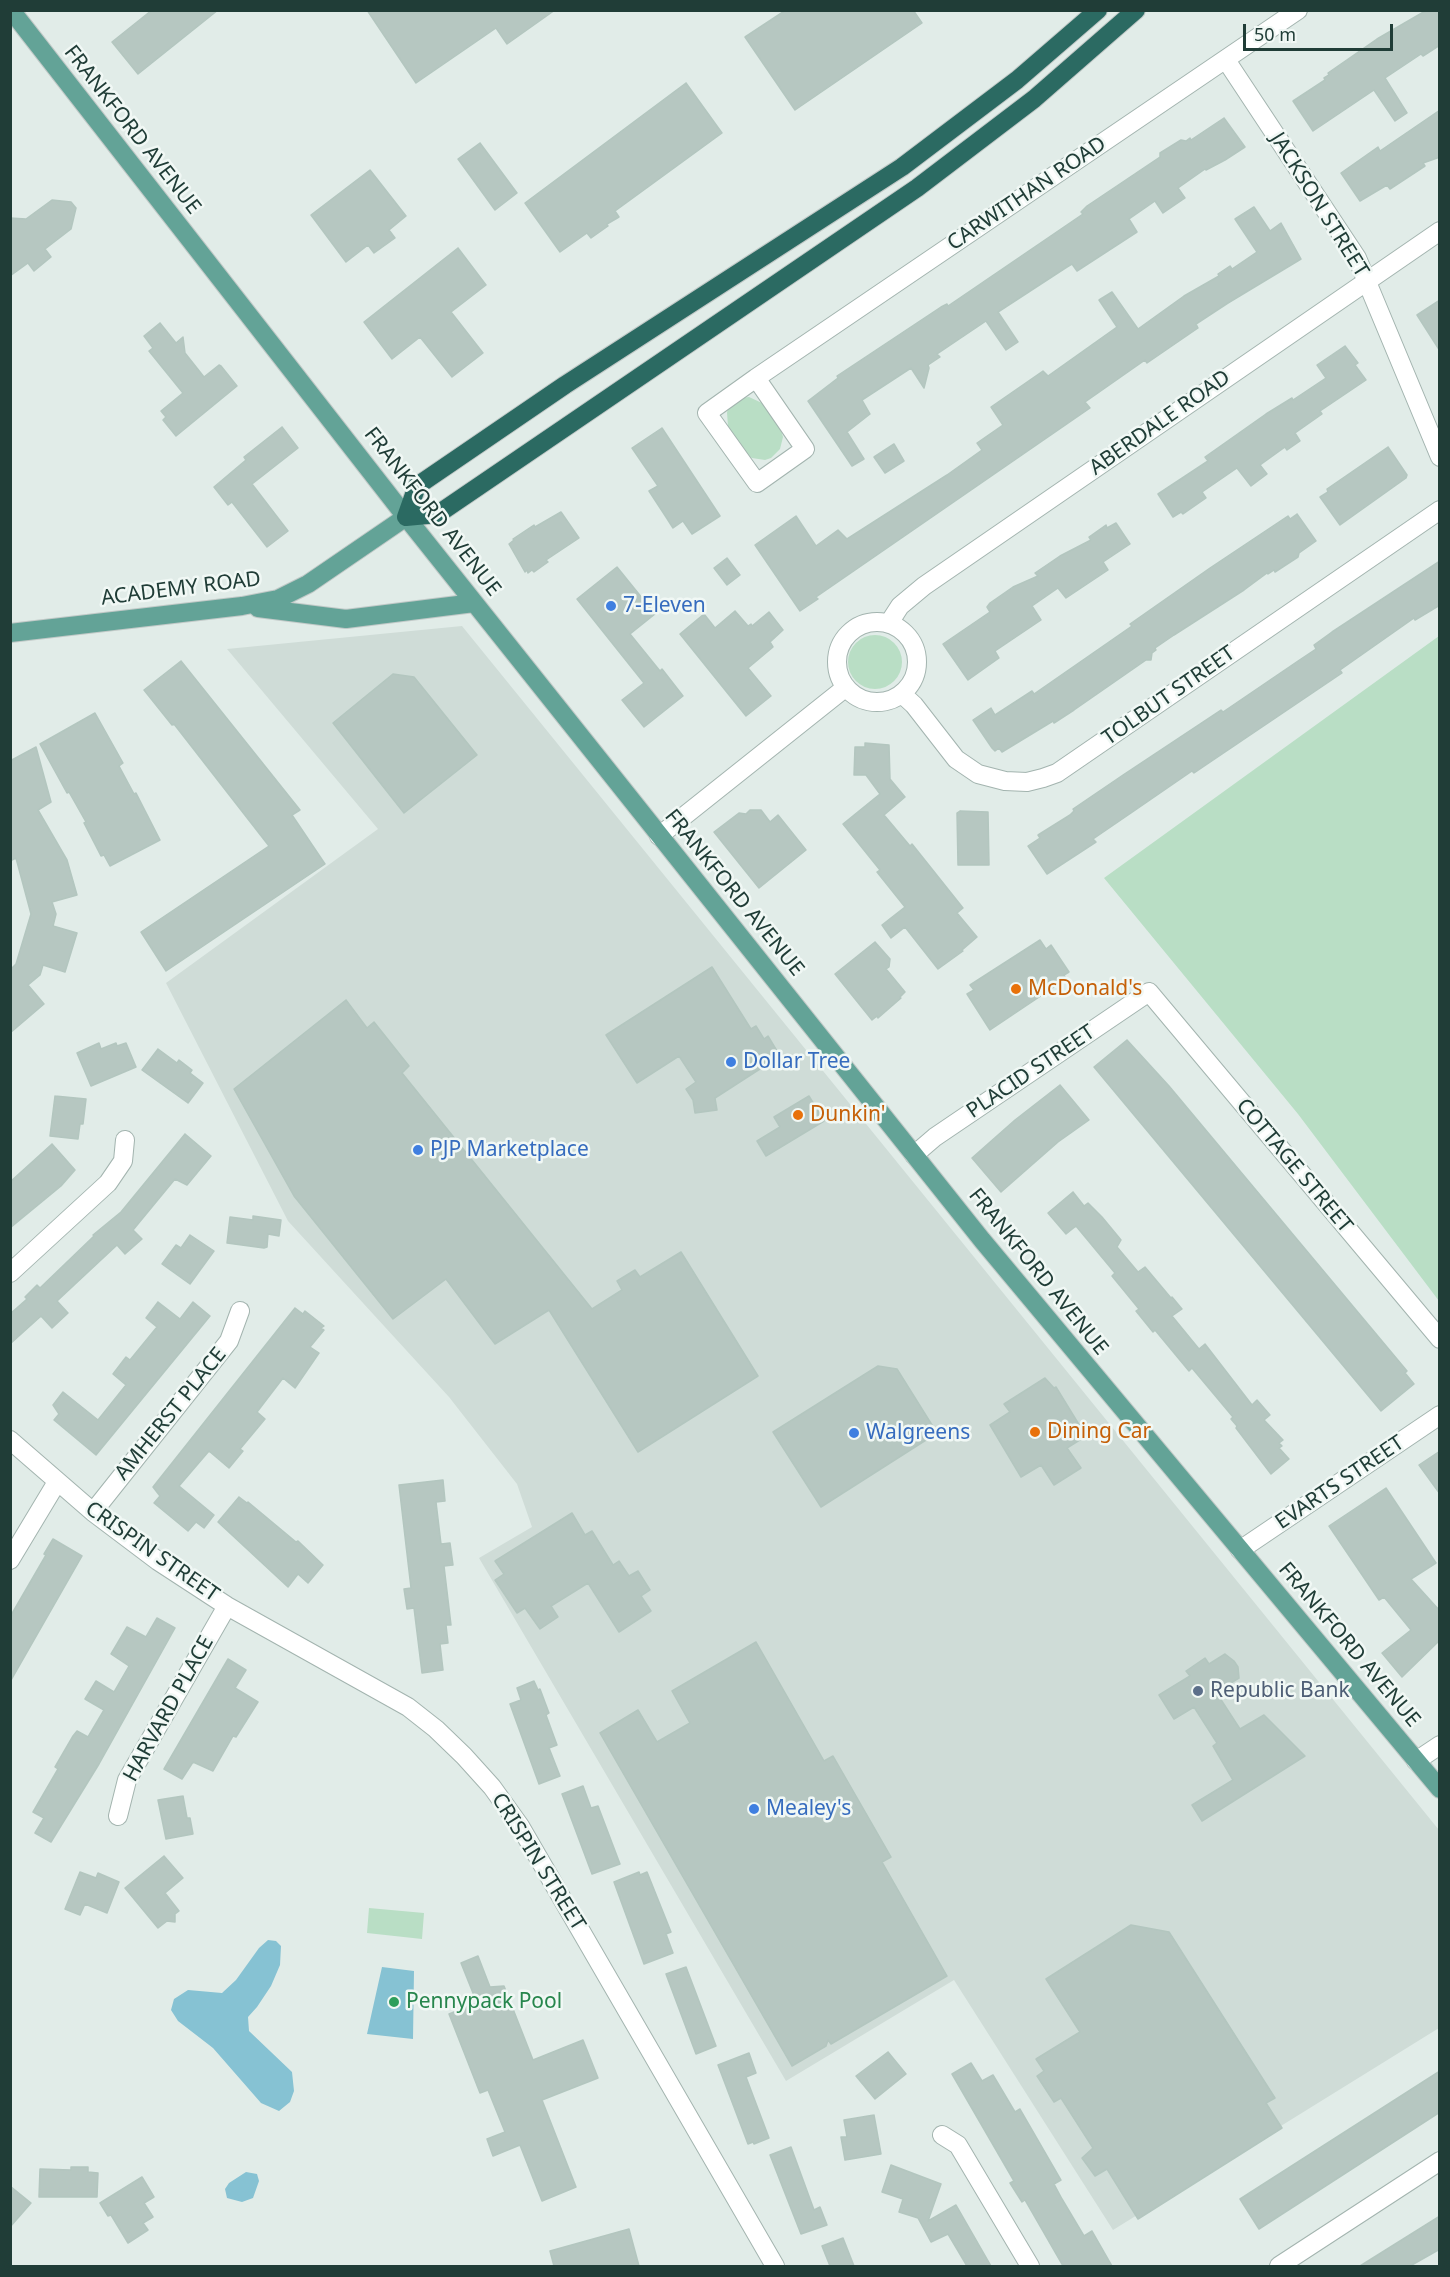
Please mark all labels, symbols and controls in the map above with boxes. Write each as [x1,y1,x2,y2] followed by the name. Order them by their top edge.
[1246,12,1396,50] scale bar
[1254,22,1296,46] text: 50 m
[58,41,206,219] street label: FRANKFORD AVENUE
[1264,128,1374,282] street label: JACKSON STREET
[943,131,1111,257] street label: CARWITHAN ROAD
[1085,365,1235,481] street label: ABERDALE ROAD
[358,423,506,601] street label: FRANKFORD AVENUE
[100,567,262,611] street label: ACADEMY ROAD
[623,593,706,619] place label: 7-Eleven
[604,599,618,613] marker: 7-Eleven
[1098,641,1240,751] street label: TOLBUT STREET
[659,805,809,981] street label: FRANKFORD AVENUE
[1028,976,1142,1002] place label: McDonald's
[1009,982,1023,996] marker: McDonald's
[962,1020,1100,1124] street label: PLACID STREET
[743,1049,850,1075] place label: Dollar Tree
[724,1055,738,1069] marker: Dollar Tree
[1230,1094,1358,1238] street label: COTTAGE STREET
[810,1102,885,1128] place label: Dunkin'
[791,1108,805,1122] marker: Dunkin'
[430,1137,589,1163] place label: PJP Marketplace
[411,1143,425,1157] marker: PJP Marketplace
[963,1184,1113,1360] street label: FRANKFORD AVENUE
[110,1343,232,1485] street label: AMHERST PLACE
[1047,1419,1151,1445] place label: Dining Car
[866,1420,970,1446] place label: Walgreens
[1028,1425,1042,1439] marker: Dining Car
[847,1426,861,1440] marker: Walgreens
[1271,1431,1409,1535] street label: EVARTS STREET
[80,1497,224,1607] street label: CRISPIN STREET
[1273,1557,1425,1733] street label: FRANKFORD AVENUE
[119,1632,219,1786] street label: HARVARD PLACE
[1210,1678,1350,1704] place label: Republic Bank
[1191,1684,1205,1698] marker: Republic Bank
[486,1789,590,1935] street label: CRISPIN STREET
[766,1796,851,1822] place label: Mealey's
[747,1802,761,1816] marker: Mealey's
[406,1989,562,2015] place label: Pennypack Pool
[387,1995,401,2009] marker: Pennypack Pool

